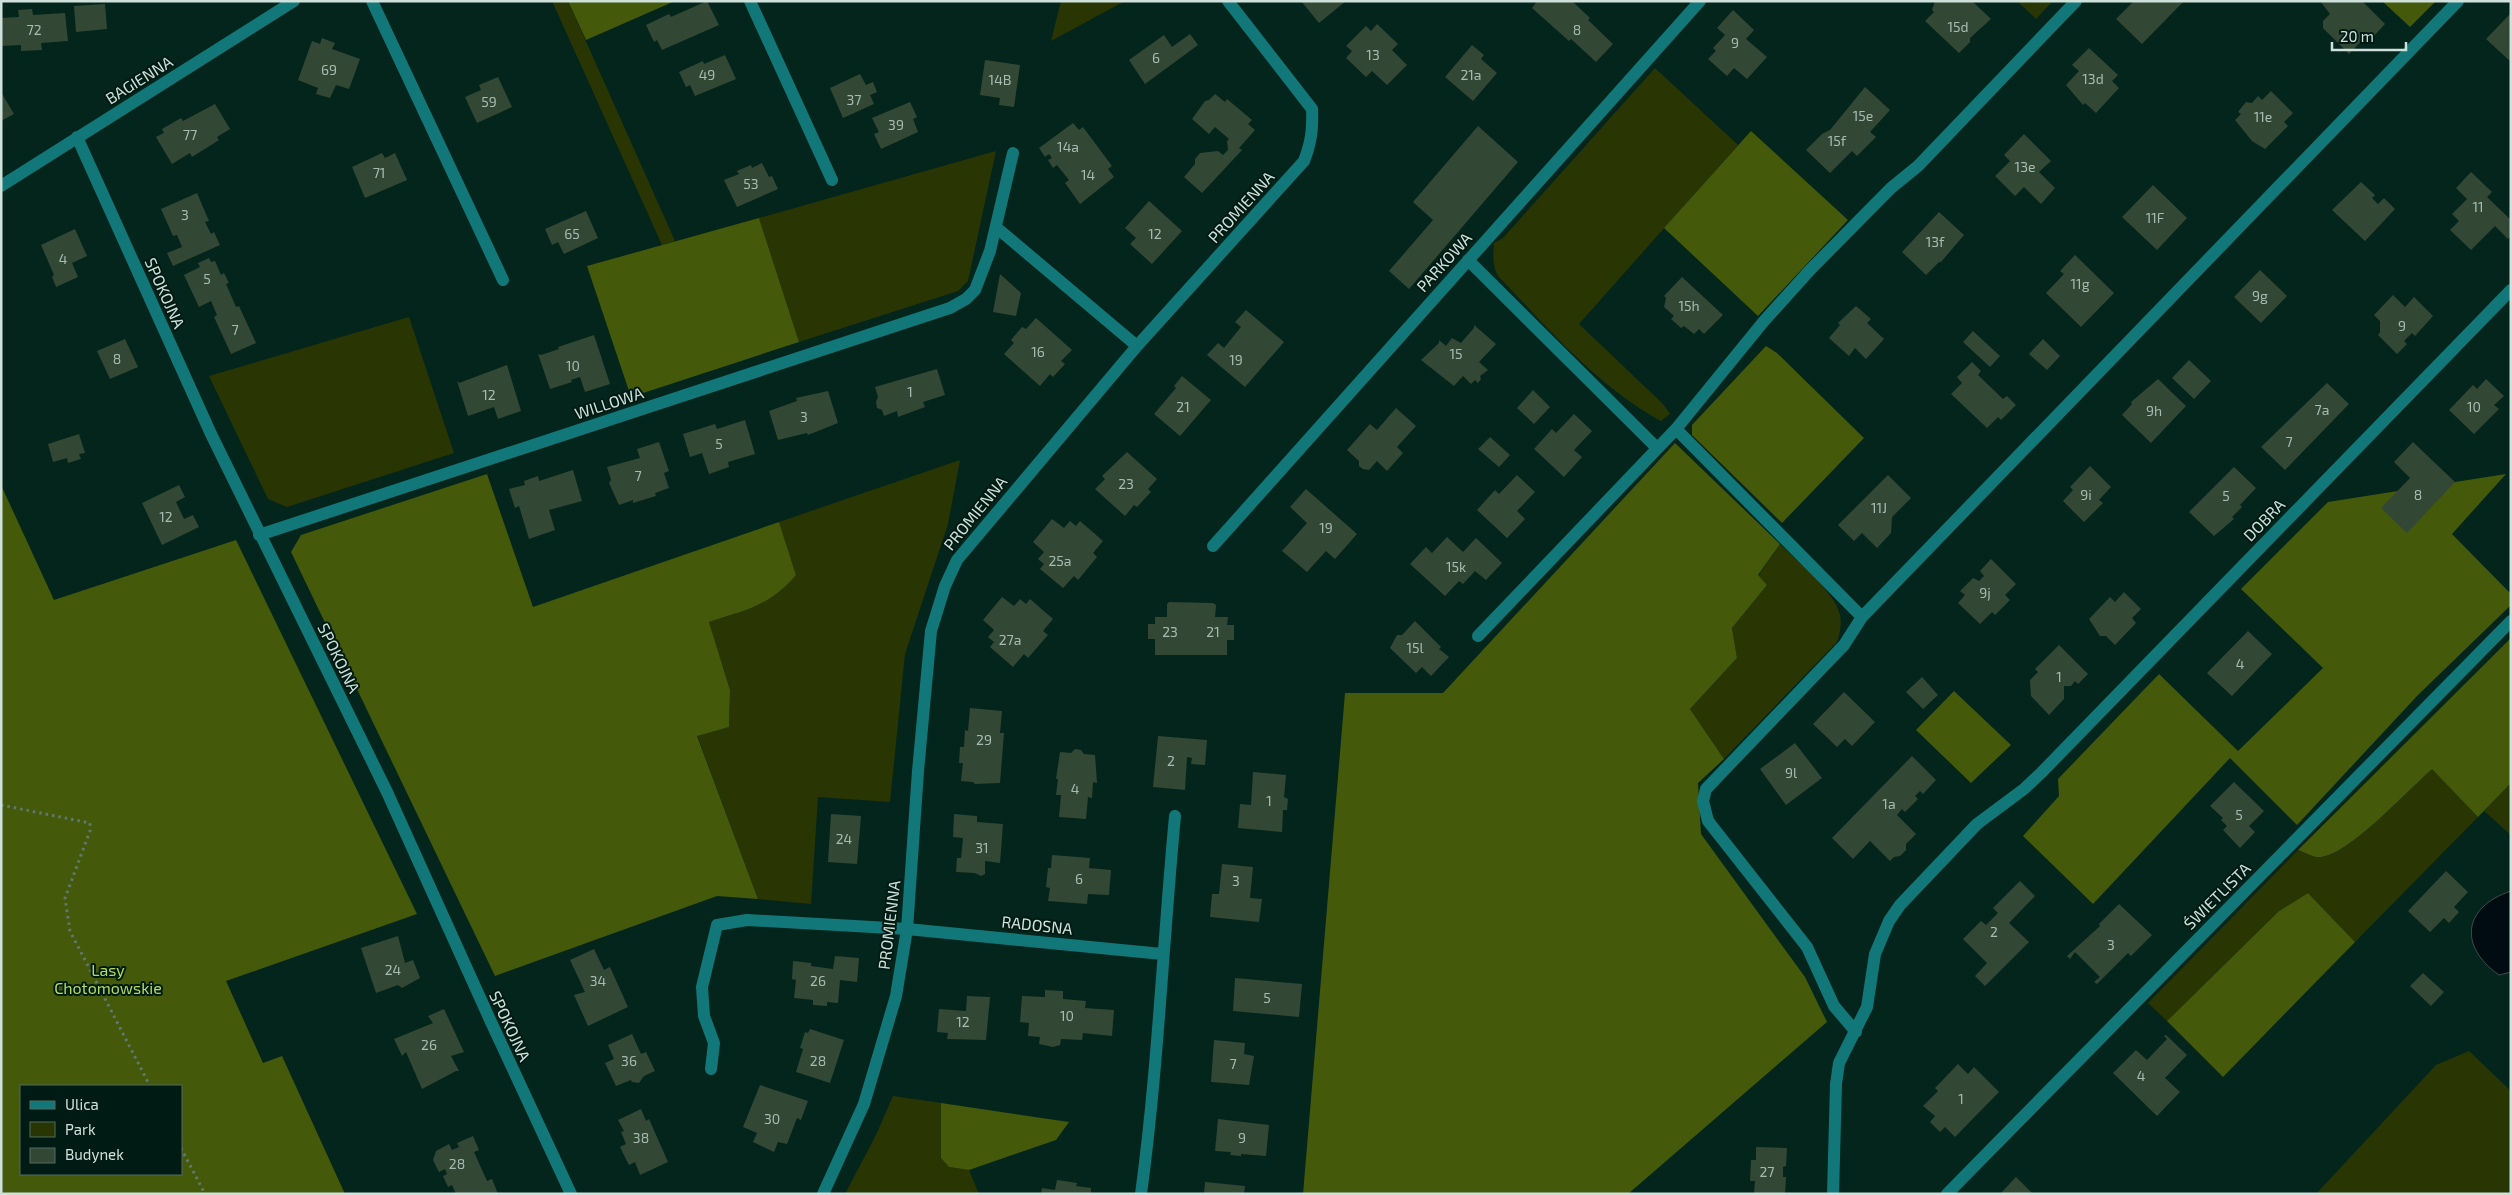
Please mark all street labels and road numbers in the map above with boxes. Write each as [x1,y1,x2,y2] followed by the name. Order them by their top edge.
[102,51,176,108] street label: BAGIENNA
[1204,167,1278,246] street label: PROMIENNA
[1412,228,1475,295] street label: PARKOWA
[141,255,189,331] street label: SPOKOJNA
[572,383,646,423] street label: WILLOWA
[939,472,1010,554] street label: PROMIENNA
[2239,495,2288,545] street label: DOBRA
[314,620,365,696] street label: SPOKOJNA
[2179,858,2254,933] street label: ŚWIETLISTA
[874,879,903,971] street label: PROMIENNA
[1001,911,1074,938] street label: RADOSNA
[486,988,535,1064] street label: SPOKOJNA

